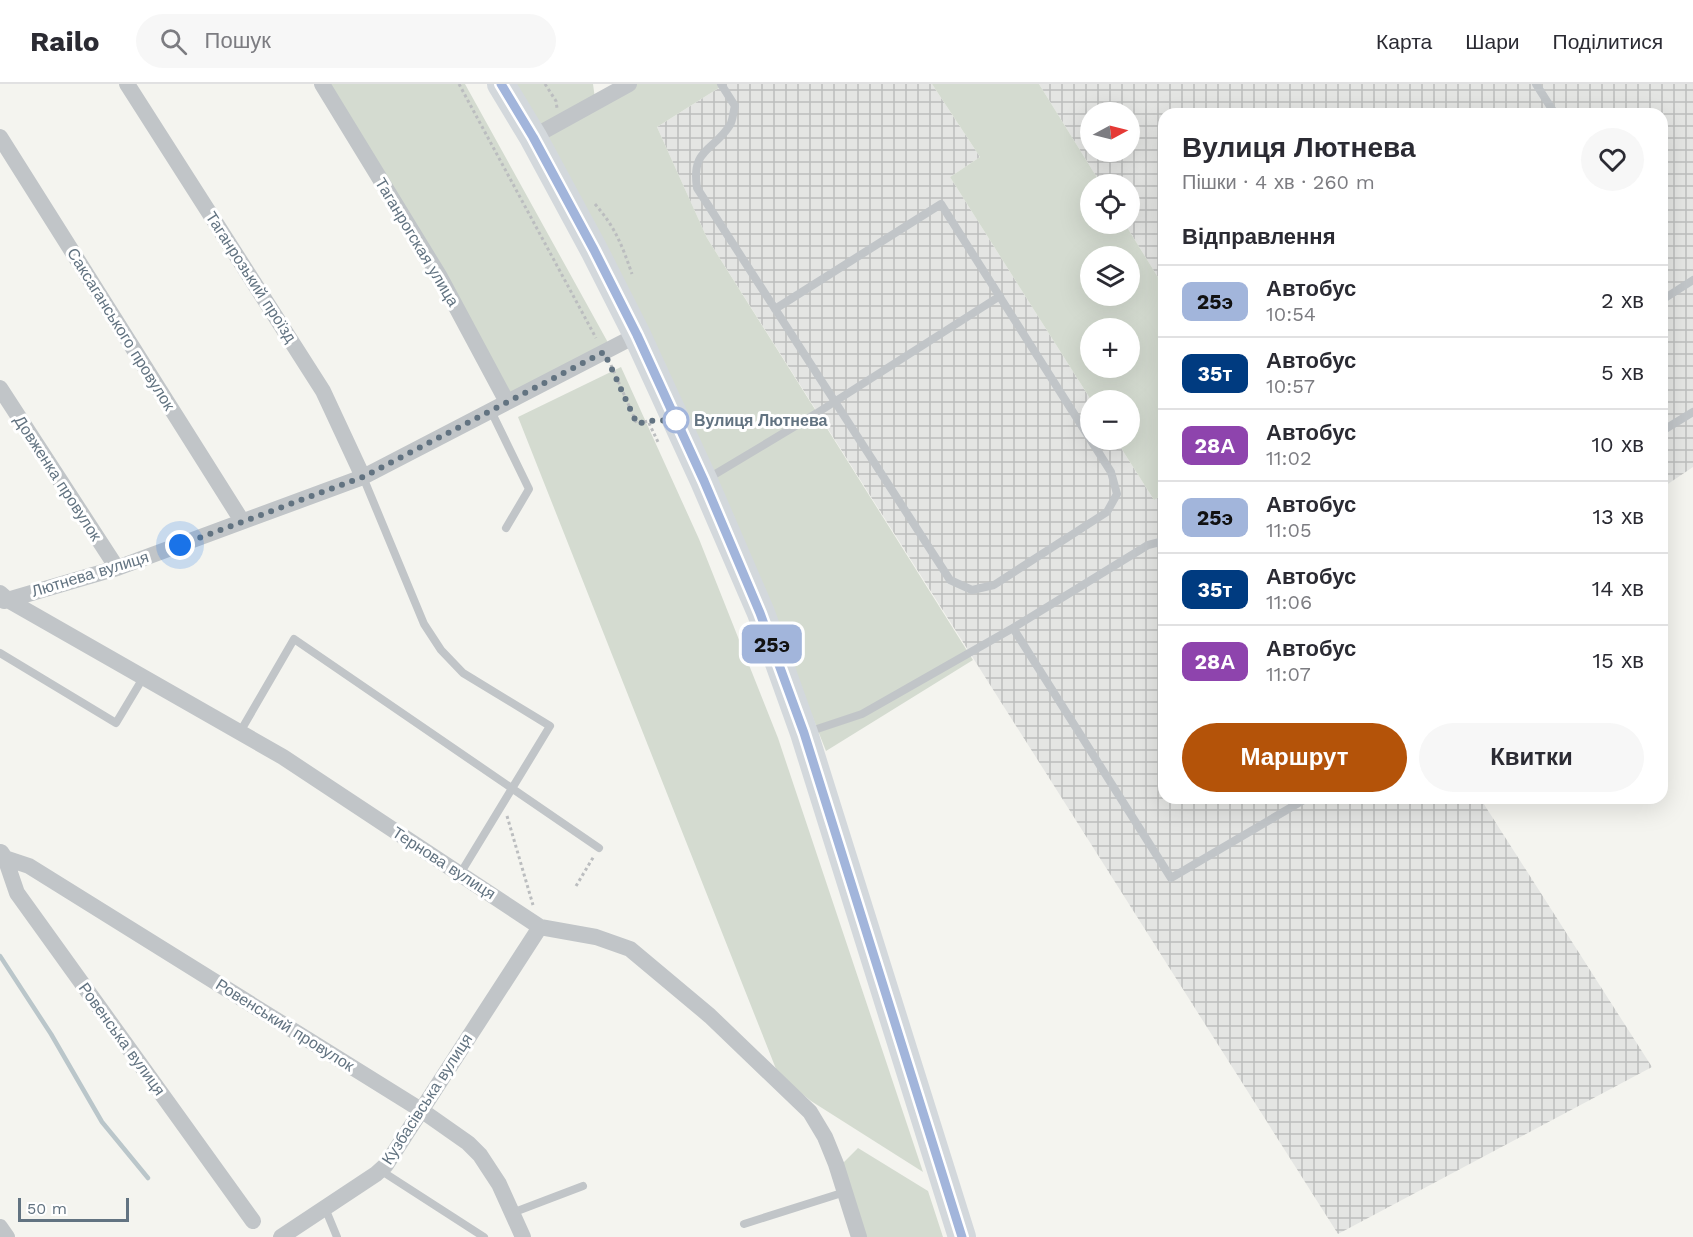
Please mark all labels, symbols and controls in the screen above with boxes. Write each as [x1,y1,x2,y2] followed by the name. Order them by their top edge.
[136,14,556,68] search box
[30,25,100,58] text: Railo
[157,25,190,58] icon: search
[205,28,271,53] text: Пошук
[1376,29,1432,54] text: Карта
[1465,29,1520,54] text: Шари
[1553,29,1663,54] text: Поділитися
[1080,102,1140,162] north arrow
[1080,102,1140,450] map controls
[1581,128,1644,191] button: heart
[1182,131,1415,164] text: Вулиця Лютнева
[1182,170,1375,194] text: Пішки · 4 хв · 260 m
[371,174,463,310] street label: Таганрогская улица
[1080,174,1140,234] button: locate
[202,208,301,346] street label: Таганрозький проїзд
[1182,224,1336,249] text: Відправлення
[63,244,179,415] street label: Саксаганського провулок
[1080,246,1140,306] button: layers
[1266,276,1356,301] text: Автобус
[1601,288,1644,313] text: 2 хв
[1197,289,1233,314] text: 25э
[1266,302,1316,326] text: 10:54
[1080,318,1140,378] button: +
[1266,348,1356,373] text: Автобус
[1601,360,1644,385] text: 5 хв
[1198,361,1232,386] text: 35т
[1266,374,1315,398] text: 10:57
[1080,390,1140,450] button: −
[663,407,689,433] marker: Вулиця Лютнева
[694,411,828,430] place label: Вулиця Лютнева
[10,412,106,545] street label: Довженка провулок
[1266,420,1356,445] text: Автобус
[1592,432,1644,457] text: 10 хв
[1195,433,1235,458] text: 28А
[1266,446,1312,470] text: 11:02
[1266,492,1356,517] text: Автобус
[1592,504,1644,529] text: 13 хв
[1197,505,1233,530] text: 25э
[1266,518,1312,542] text: 11:05
[165,530,195,560] your location
[29,547,151,601] street label: Лютнева вулиця
[1266,564,1356,589] text: Автобус
[1592,576,1644,601] text: 14 хв
[1198,577,1232,602] text: 35т
[1266,590,1312,614] text: 11:06
[738,624,806,664] line badge: 25э
[754,632,790,657] text: 25э
[1266,636,1356,661] text: Автобус
[1592,648,1644,673] text: 15 хв
[1195,649,1235,674] text: 28А
[1266,662,1311,686] text: 11:07
[1182,723,1407,792] button: Маршрут
[1419,723,1644,792] button: Квитки
[389,823,499,903] street label: Тернова вулиця
[212,975,358,1076] street label: Ровенський провулок
[75,979,169,1099] street label: Ровенська вулиця
[378,1030,476,1168] street label: Кузбасівська вулиця
[18,1195,129,1222] scale bar
[27,1199,67,1218] text: 50 m

